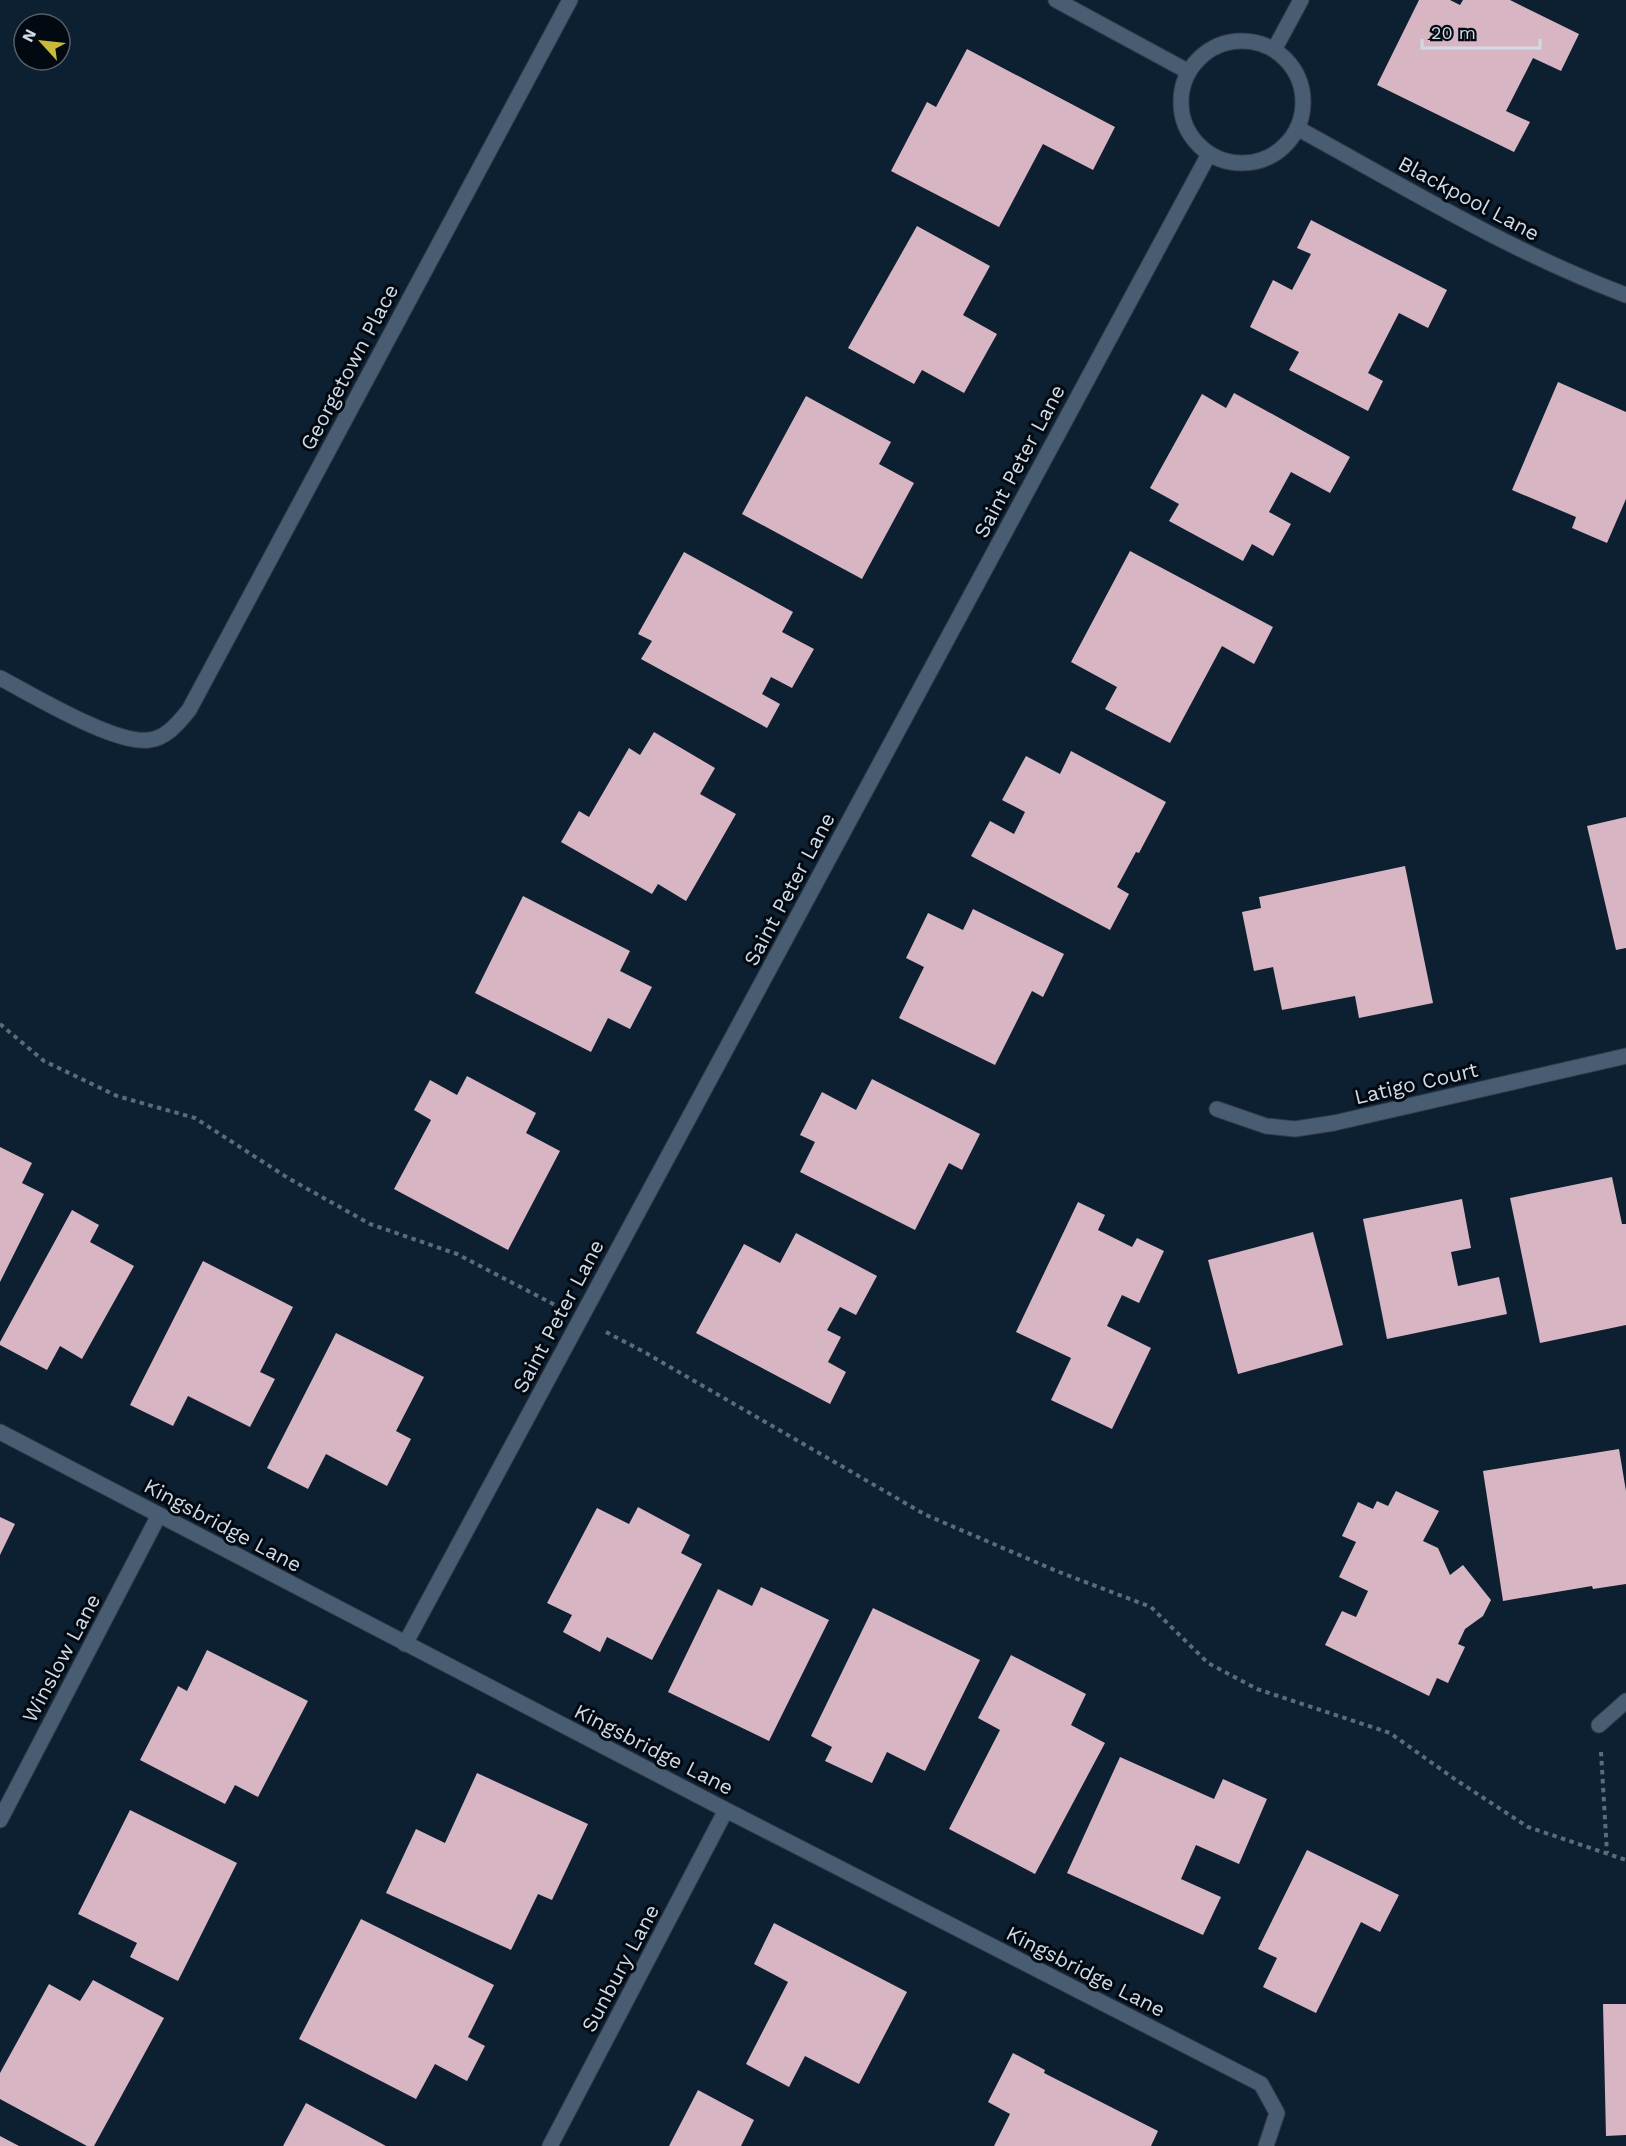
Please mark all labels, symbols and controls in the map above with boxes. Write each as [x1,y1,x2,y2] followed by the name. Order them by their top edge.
[12,12,72,72] north arrow
[1422,12,1540,50] scale bar
[1431,22,1476,43] text: 20 m
[18,26,40,45] text: N
[1394,150,1544,246] street label: Blackpool Lane
[295,280,403,454] street label: Georgetown Place
[968,380,1070,542] street label: Saint Peter Lane
[738,808,840,970] street label: Saint Peter Lane
[1352,1057,1480,1109] street label: Latigo Court
[507,1235,609,1397] street label: Saint Peter Lane
[140,1473,306,1577] street label: Kingsbridge Lane
[17,1589,105,1727] street label: Winslow Lane
[570,1698,738,1800] street label: Kingsbridge Lane
[576,1900,664,2036] street label: Sunbury Lane
[1002,1920,1170,2022] street label: Kingsbridge Lane

